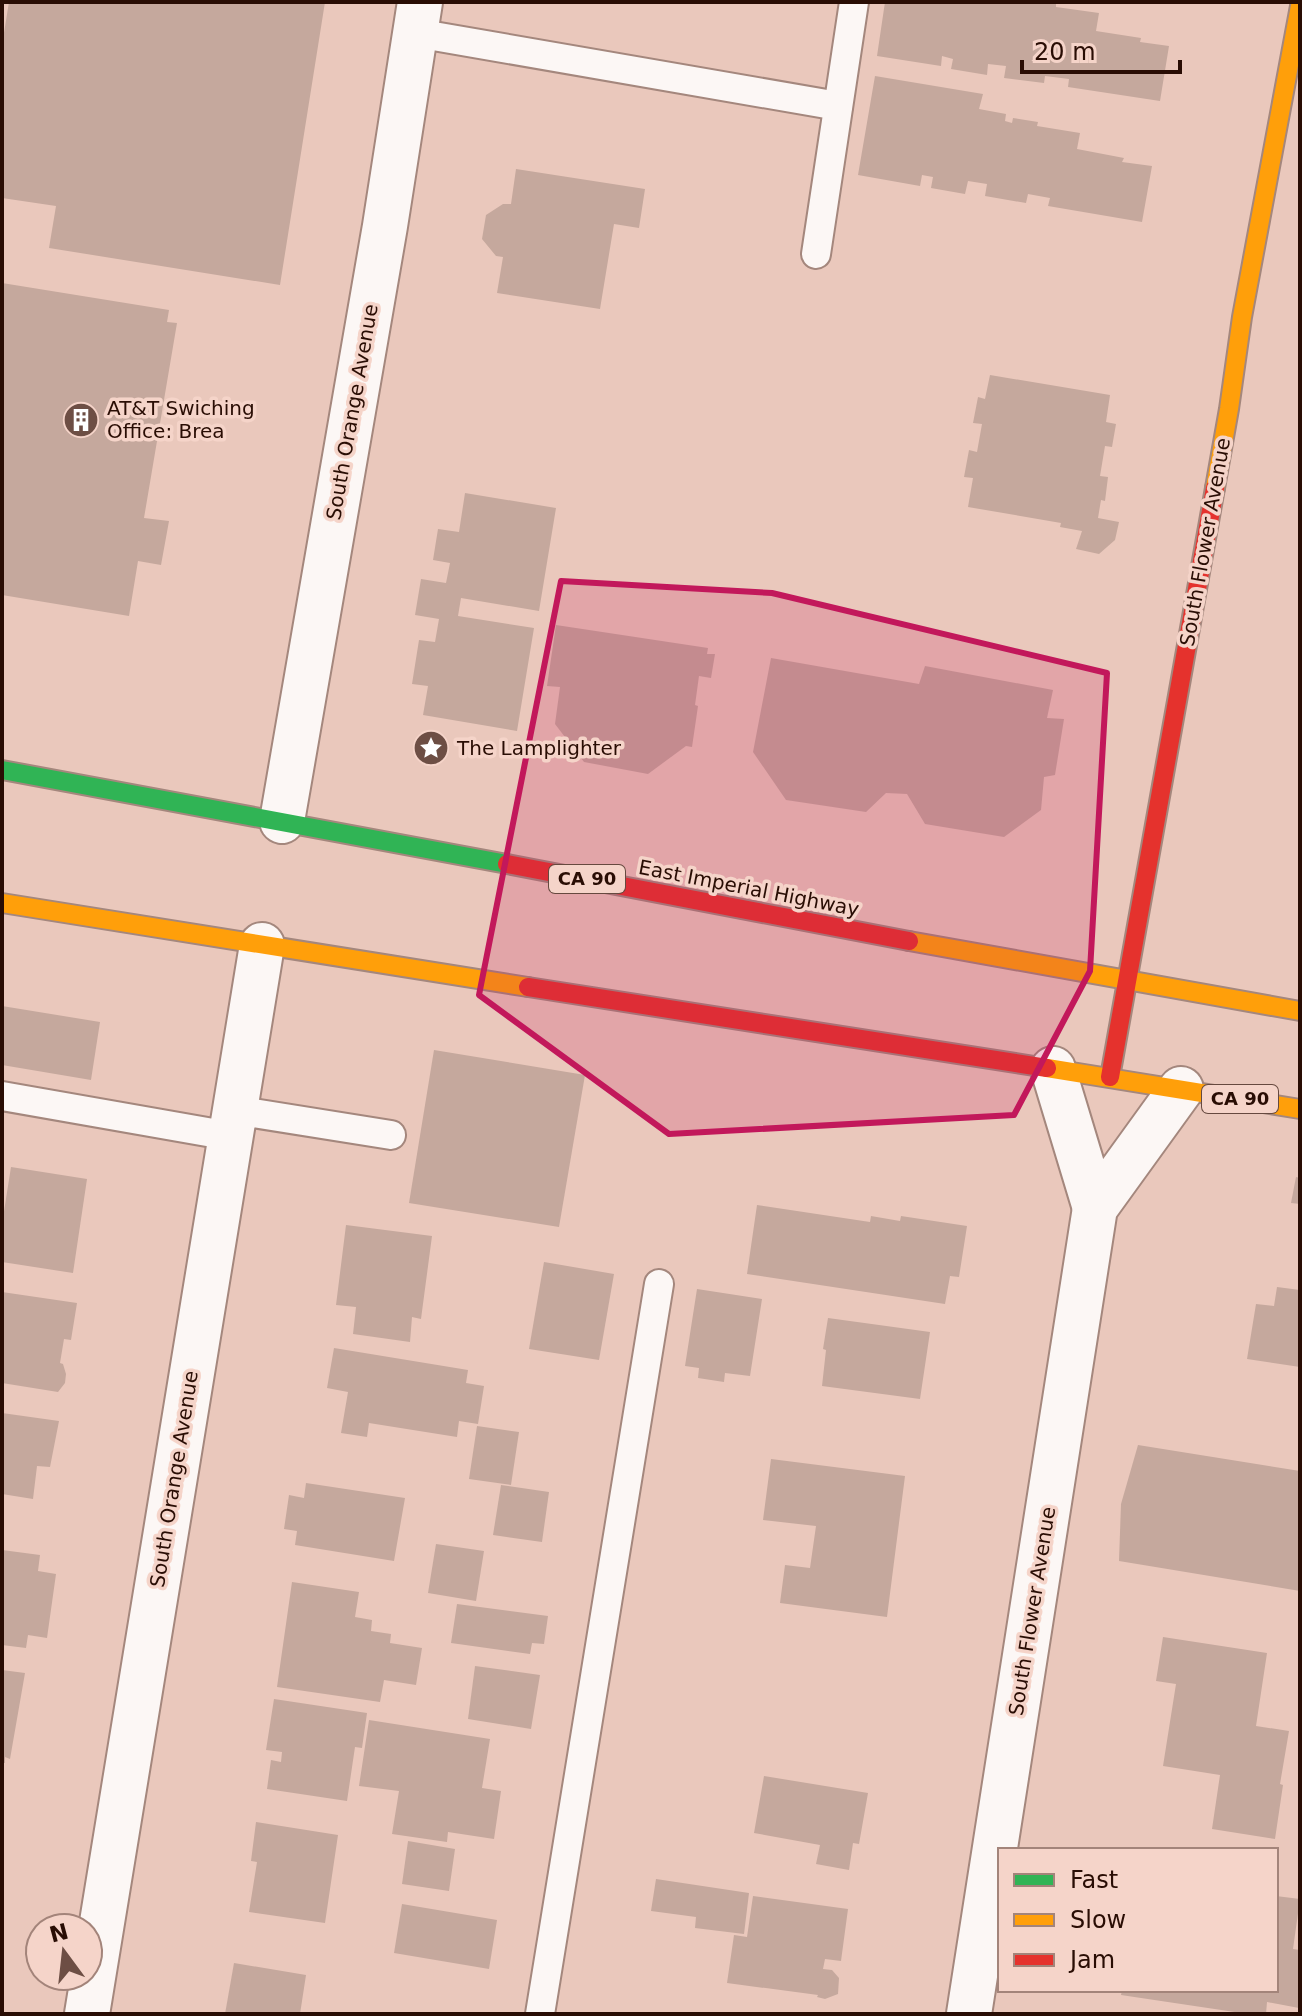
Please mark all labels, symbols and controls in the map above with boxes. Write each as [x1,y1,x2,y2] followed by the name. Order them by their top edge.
[1022,24,1180,74] scale bar
[1034,38,1096,66] text: 20 m
[321,302,383,522] street label: South Orange Avenue
[107,396,255,443] place label: AT&T Swiching Office: Brea
[62,401,100,439] building icon: AT&T Swiching Office: Brea
[1175,436,1235,648] street label: South Flower Avenue
[412,729,450,767] place icon: The Lamplighter
[456,736,622,760] place label: The Lamplighter
[637,855,862,921] street label: East Imperial Highway
[549,865,625,893] road number: CA 90
[1202,1085,1278,1113] road number: CA 90
[145,1369,203,1589] street label: South Orange Avenue
[1004,1505,1060,1717] street label: South Flower Avenue
[998,1848,1278,1992] legend
[1070,1866,1118,1894] text: Fast
[1070,1906,1126,1934] text: Slow
[24,1912,104,1992] north arrow
[47,1919,71,1948] text: N
[1068,1946,1115,1974] text: Jam

